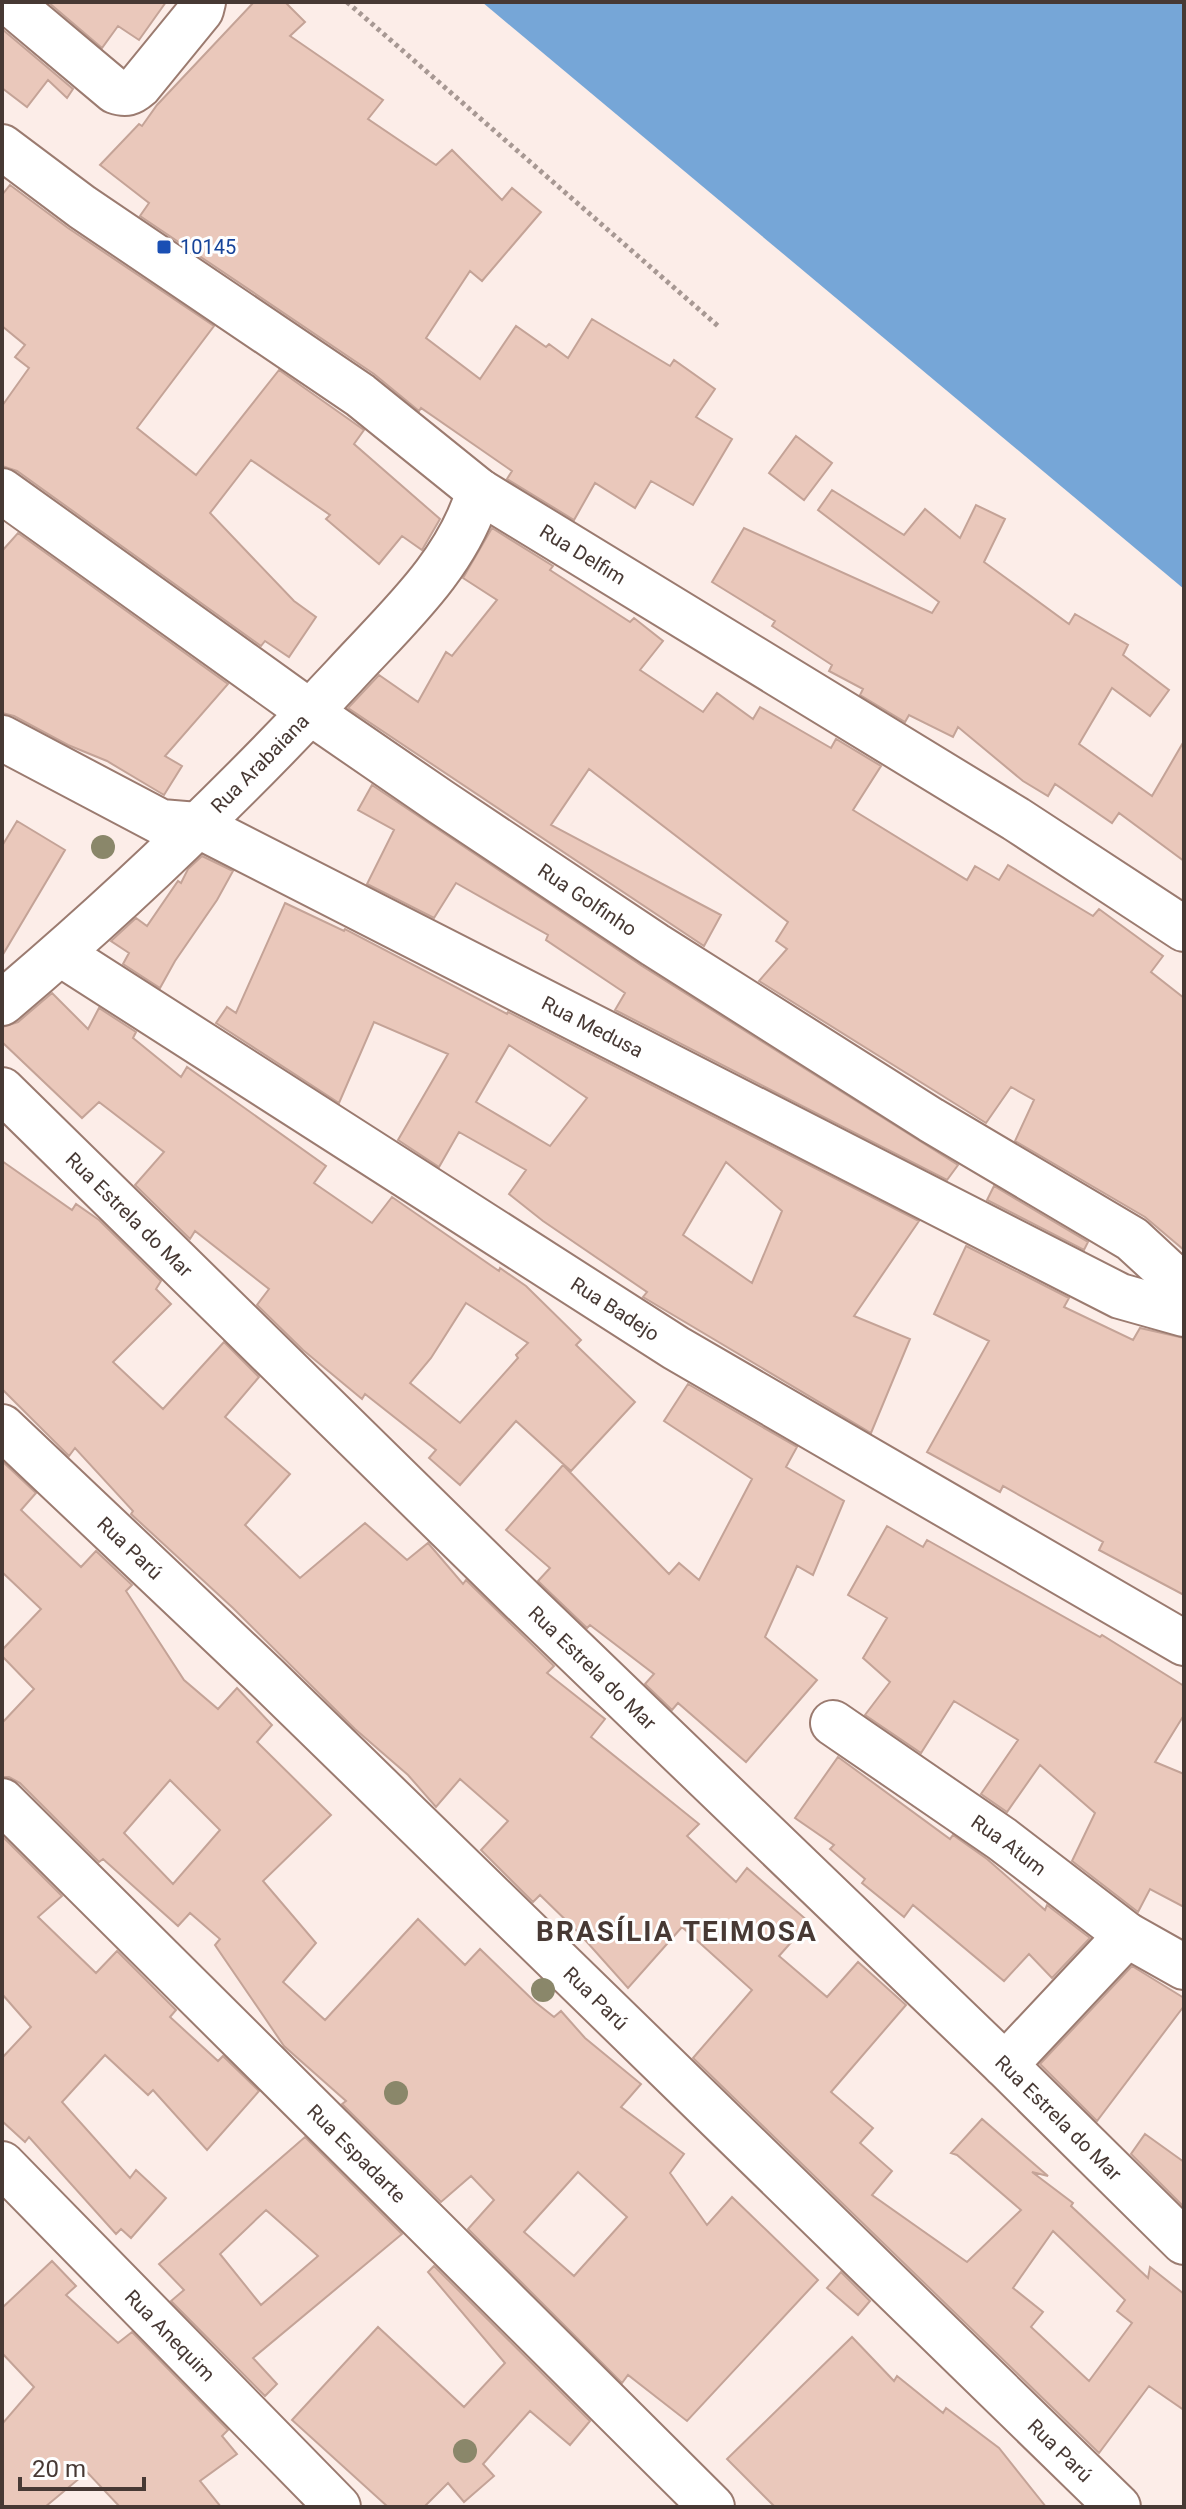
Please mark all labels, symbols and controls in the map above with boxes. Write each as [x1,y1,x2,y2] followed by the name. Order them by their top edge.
[180,235,236,259] place label: 10145
[155,238,173,256] marker: 10145
[535,519,630,590] street label: Rua Delfim
[206,709,314,818] street label: Rua Arabaiana
[533,858,641,941] street label: Rua Golfinho
[538,991,647,1063] street label: Rua Medusa
[61,1147,198,1282] street label: Rua Estrela do Mar
[566,1272,664,1346] street label: Rua Badejo
[92,1512,167,1584] street label: Rua Parú
[523,1601,661,1735] street label: Rua Estrela do Mar
[967,1810,1051,1881] street label: Rua Atum
[536,1915,818,1948] district label: BRASÍLIA TEIMOSA
[559,1962,633,2035] street label: Rua Parú
[990,2050,1127,2186] street label: Rua Estrela do Mar
[302,2099,411,2208] street label: Rua Espadarte
[120,2285,220,2386] street label: Rua Anequim
[1023,2414,1097,2487] street label: Rua Parú
[20,2441,144,2491] scale bar
[32,2455,86,2483] text: 20 m

